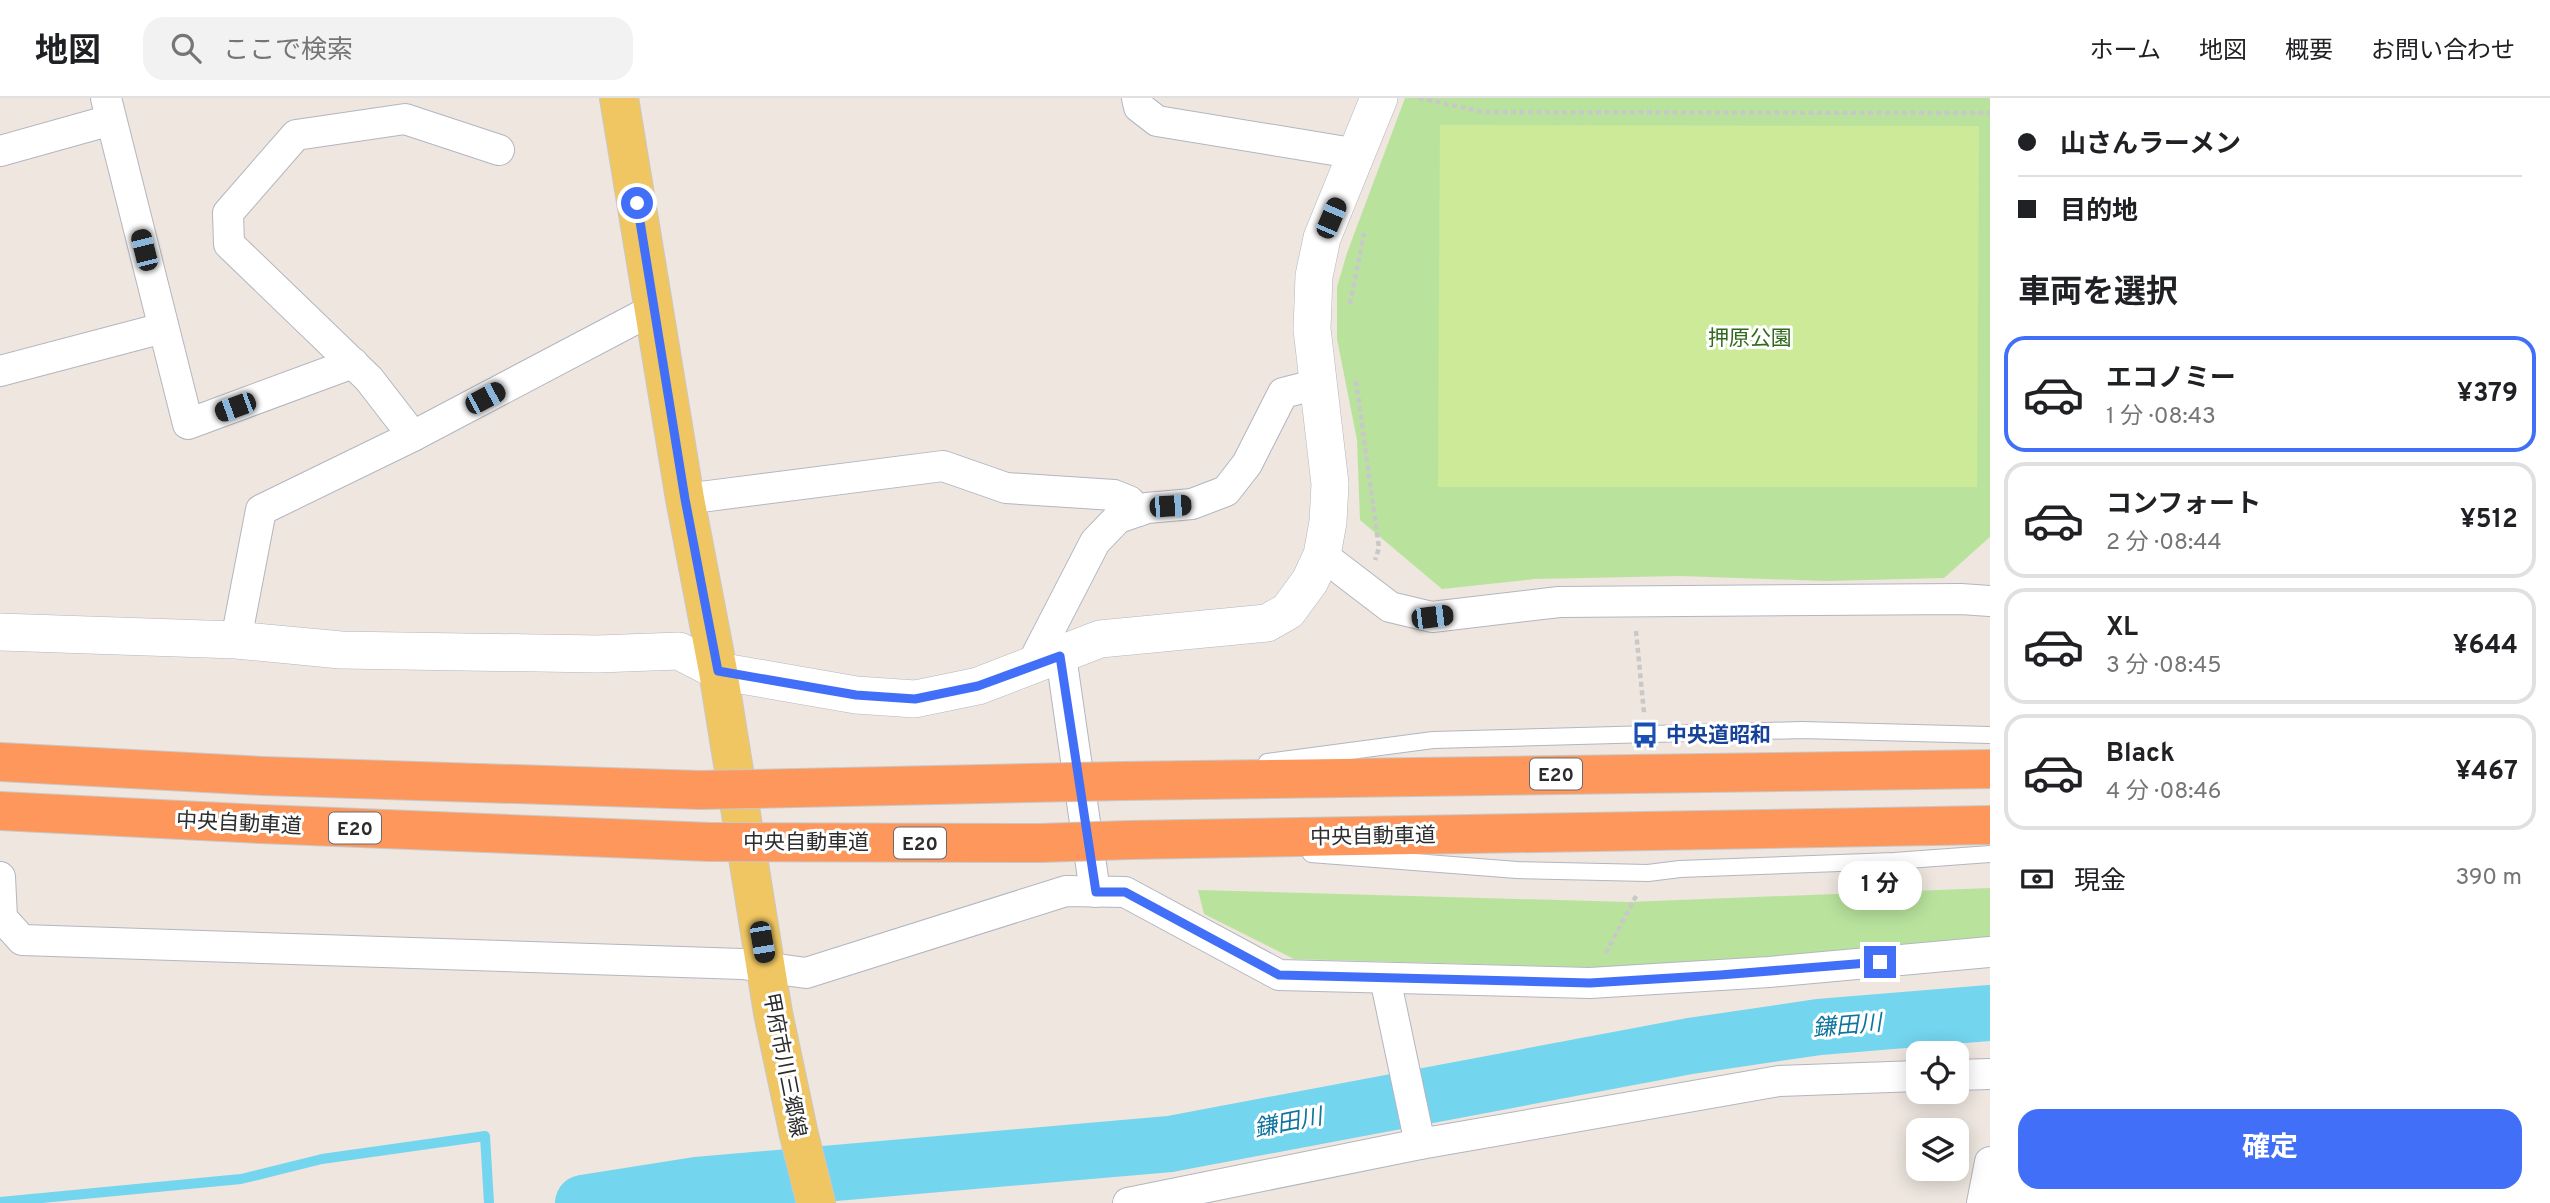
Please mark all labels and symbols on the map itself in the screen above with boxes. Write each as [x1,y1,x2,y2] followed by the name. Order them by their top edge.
[621,187,653,219] route start
[1314,195,1349,241] car
[129,227,160,273] car
[1708,326,1792,353] park label: 押原公園
[462,379,509,417] car
[212,390,259,424] car
[1149,494,1192,518] car
[1410,604,1455,630] car
[1630,720,1660,750] bus stop icon: 中央道昭和
[1666,723,1771,750] place label: 中央道昭和
[1530,758,1582,790] road number: E20
[175,808,303,841] street label: 中央自動車道
[329,813,381,844] road number: E20
[1310,823,1436,852] street label: 中央自動車道
[894,828,946,858] road number: E20
[743,830,869,857] street label: 中央自動車道
[1838,860,1922,910] callout: 1 分
[749,919,776,965] car
[1864,946,1896,978] route end
[756,991,811,1140] street label: 甲府市川三郷線
[1812,1010,1886,1045] water label: 鎌田川
[1252,1103,1328,1145] water label: 鎌田川

